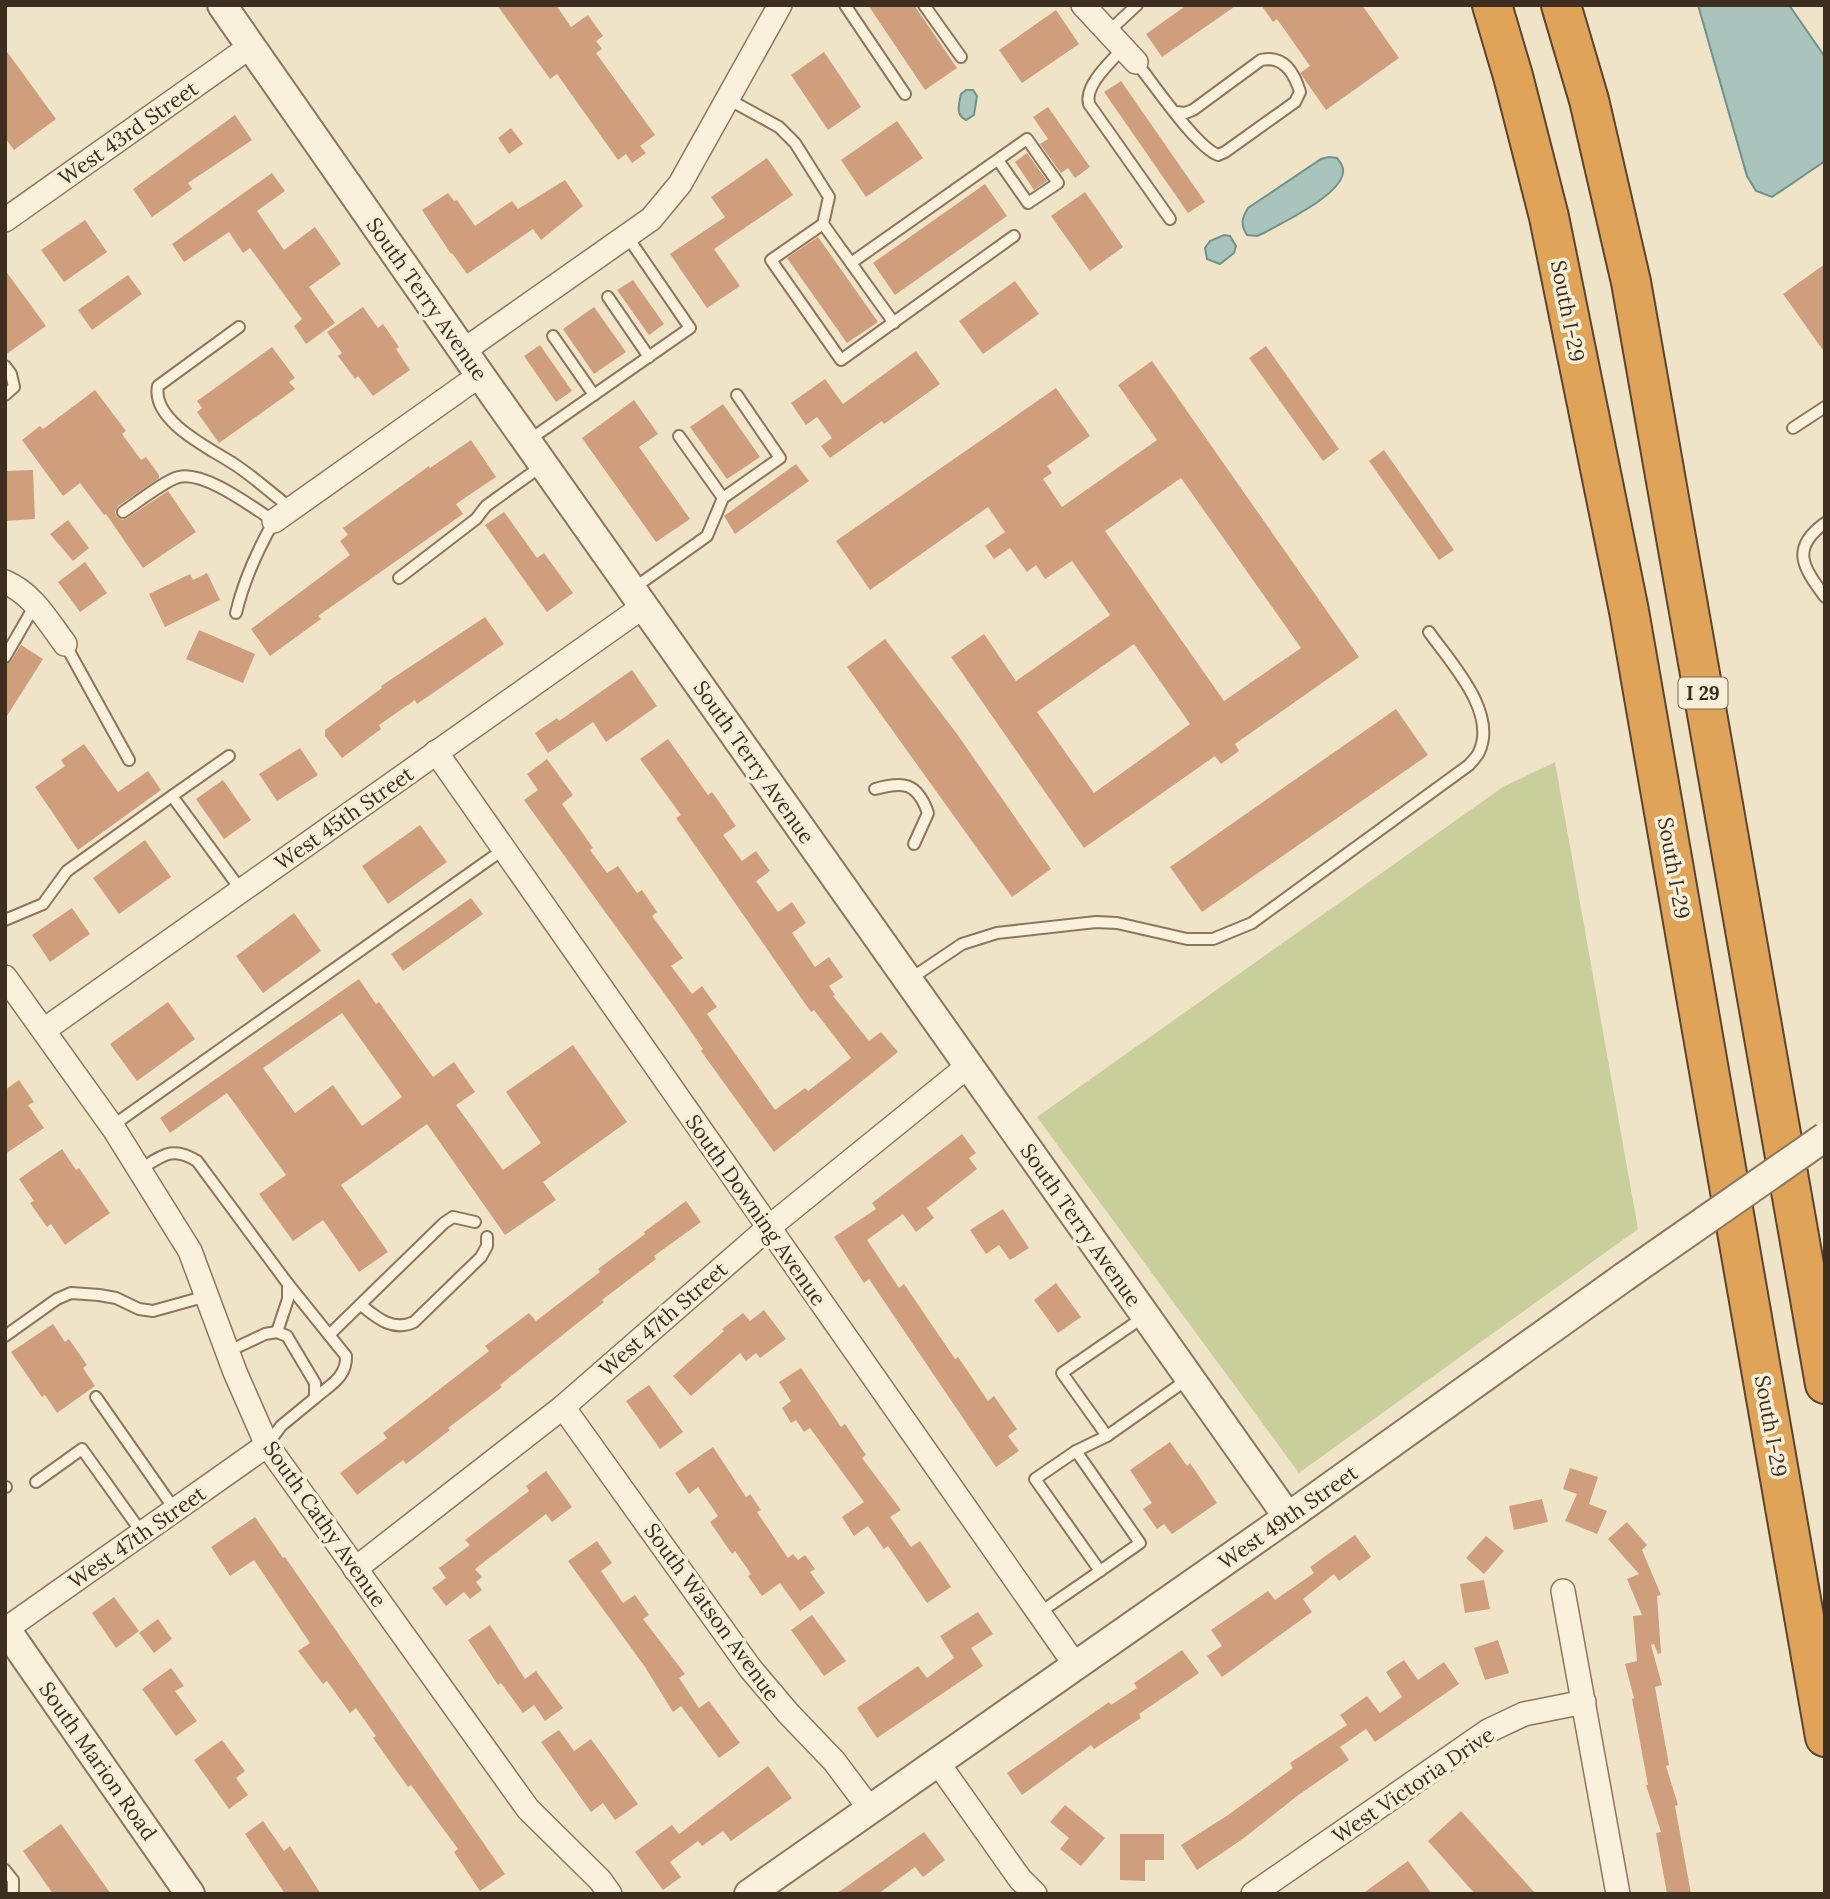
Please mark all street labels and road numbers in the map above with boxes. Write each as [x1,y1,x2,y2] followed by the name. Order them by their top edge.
[53,74,204,191] street label: West 43rd Street
[361,212,493,386] street label: South Terry Avenue
[1545,258,1591,364] street label: South I-29
[688,675,820,849] street label: South Terry Avenue
[1678,678,1728,708] road number: I 29
[269,760,419,876] street label: West 45th Street
[1652,815,1696,921] street label: South I-29
[680,1109,832,1311] street label: South Downing Avenue
[1015,1138,1147,1312] street label: South Terry Avenue
[593,1255,734,1382] street label: West 47th Street
[1749,1373,1793,1479] street label: South I-29
[258,1436,392,1612] street label: South Cathy Avenue
[1213,1458,1364,1575] street label: West 49th Street
[63,1479,212,1594] street label: West 47th Street
[638,1518,786,1706] street label: South Watson Avenue
[33,1677,163,1845] street label: South Marion Road
[1327,1721,1499,1849] street label: West Victoria Drive

